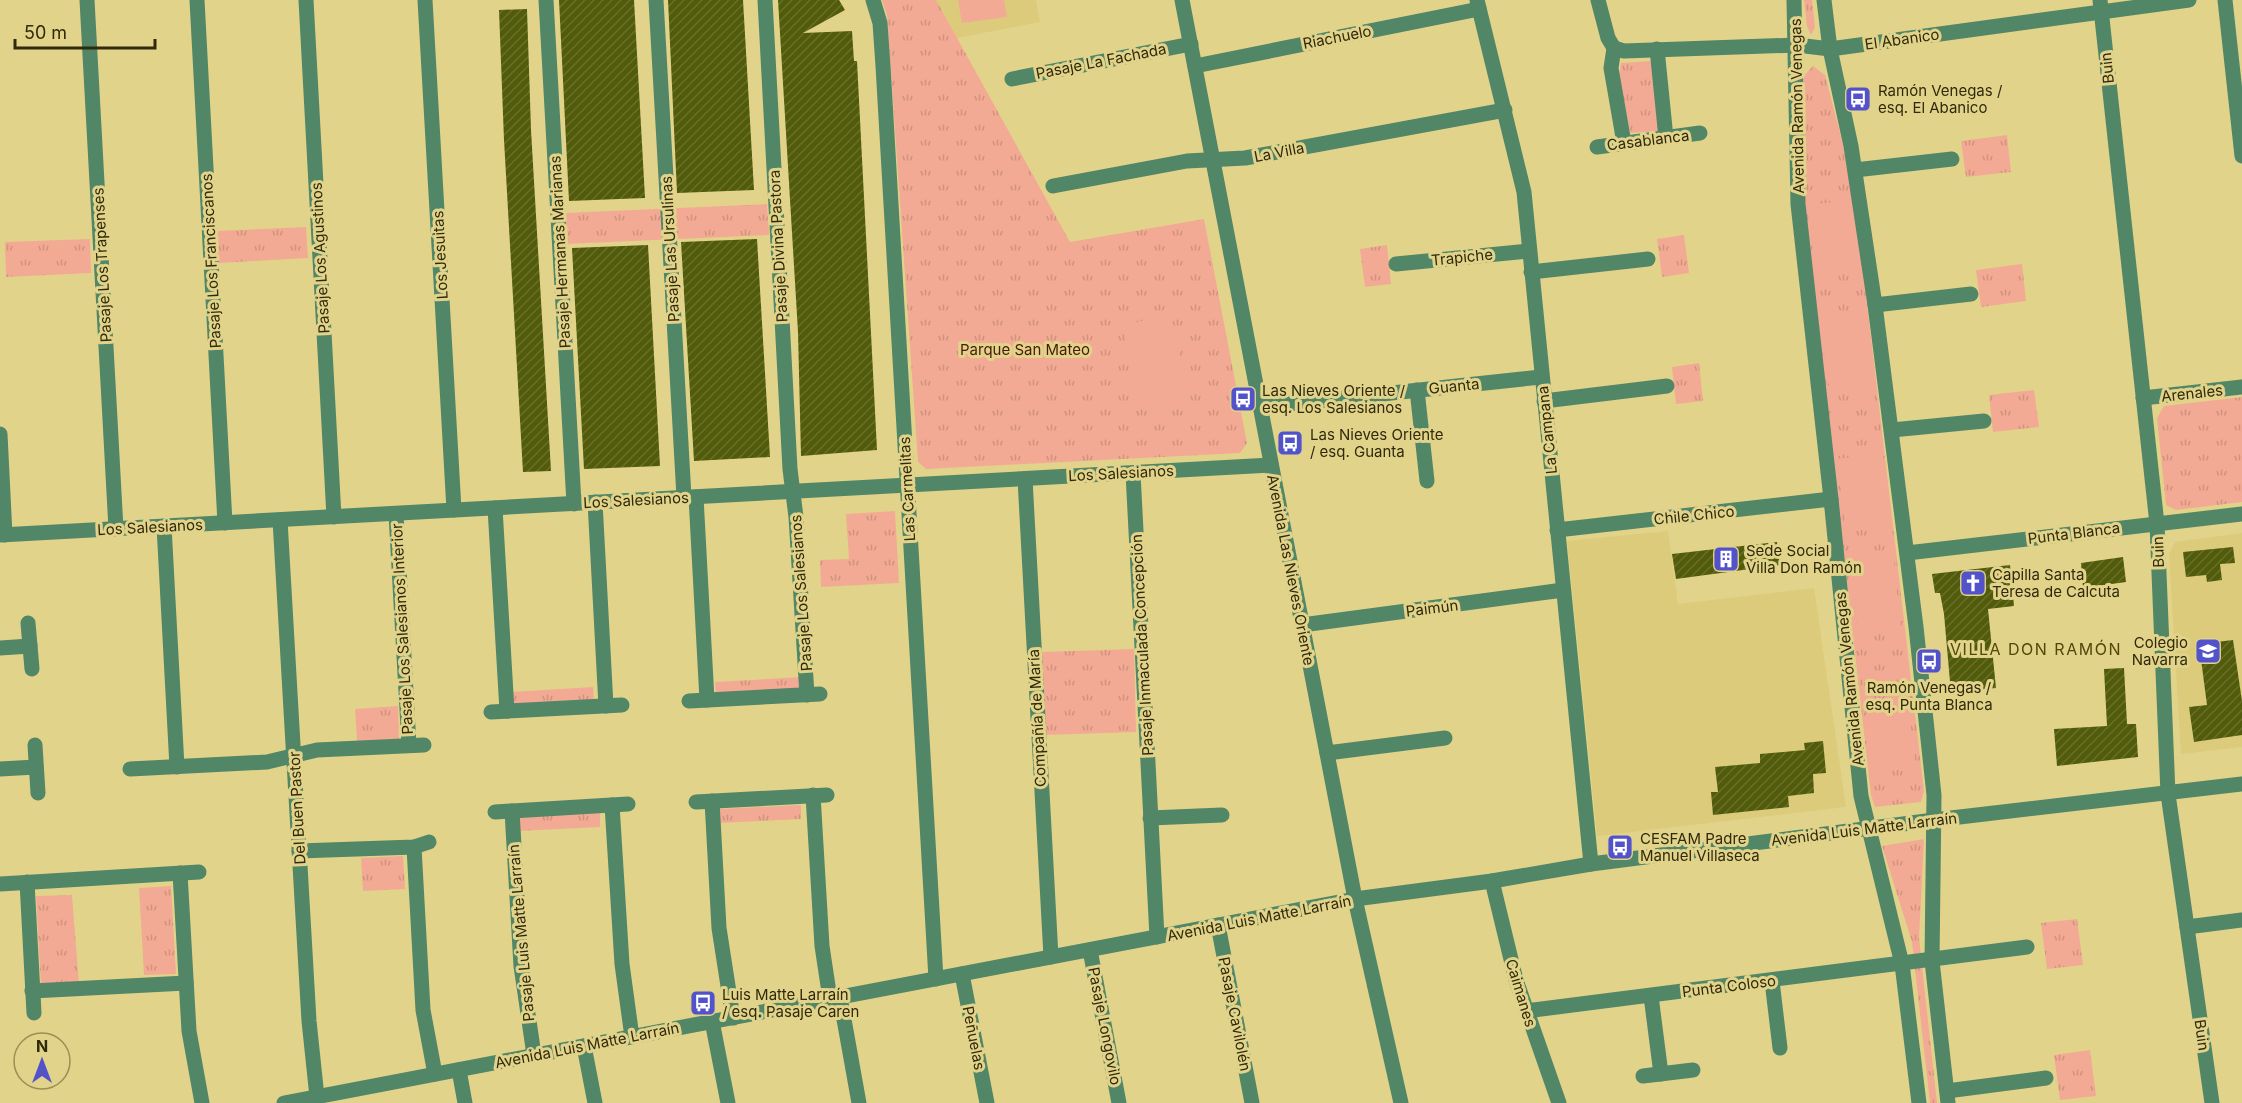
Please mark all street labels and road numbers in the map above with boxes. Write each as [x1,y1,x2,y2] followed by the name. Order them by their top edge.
[1786,18,1808,194] street label: Avenida Ramón Venegas
[1301,21,1373,53] street label: Riachuelo
[1864,24,1940,54] street label: El Abanico
[1034,39,1168,83] street label: Pasaje La Fachada
[2096,51,2118,85] street label: Buin
[1606,126,1690,154] street label: Casablanca
[1252,138,1306,166] street label: La Villa
[545,155,575,349] street label: Pasaje Hermanas Marianas
[765,169,791,323] street label: Pasaje Divina Pastora
[197,173,225,349] street label: Pasaje Los Franciscanos
[657,175,683,322] street label: Pasaje Las Ursulinas
[307,182,333,334] street label: Pasaje Los Agustinos
[88,187,116,343] street label: Pasaje Los Trapenses
[428,210,452,300] street label: Los Jesuitas
[1430,244,1494,270] street label: Trapiche
[1428,374,1480,398] street label: Guanta
[2160,380,2224,406] street label: Arenales
[1533,385,1561,475] street label: La Campana
[895,436,919,542] street label: Las Carmelitas
[1068,461,1174,485] street label: Los Salesianos
[1263,473,1319,667] street label: Avenida Las Nieves Oriente
[583,488,689,512] street label: Los Salesianos
[1653,501,1735,529] street label: Chile Chico
[786,514,816,672] street label: Pasaje Los Salesianos
[97,515,203,539] street label: Los Salesianos
[2027,518,2121,548] street label: Punta Blanca
[387,523,417,735] street label: Pasaje Los Salesianos Interior
[1127,534,1157,756] street label: Pasaje Inmaculada Concepción
[2148,536,2168,568] street label: Buin
[1830,591,1868,767] street label: Avenida Ramón Venegas
[1405,595,1459,621] street label: Paimún
[1024,649,1050,787] street label: Compañía de María
[285,751,309,865] street label: Del Buen Pastor
[1770,808,1958,850] street label: Avenida Luis Matte Larraín
[504,844,538,1022] street label: Pasaje Luis Matte Larraín
[1165,891,1353,945] street label: Avenida Luis Matte Larraín
[1215,955,1255,1073] street label: Pasaje Cavilolén
[1502,957,1540,1029] street label: Caimanes
[1084,965,1126,1087] street label: Pasaje Longovilo
[1681,971,1777,1001] street label: Punta Coloso
[959,1004,990,1072] street label: Peñuelas
[493,1018,681,1072] street label: Avenida Luis Matte Larraín
[2190,1018,2214,1052] street label: Buin

